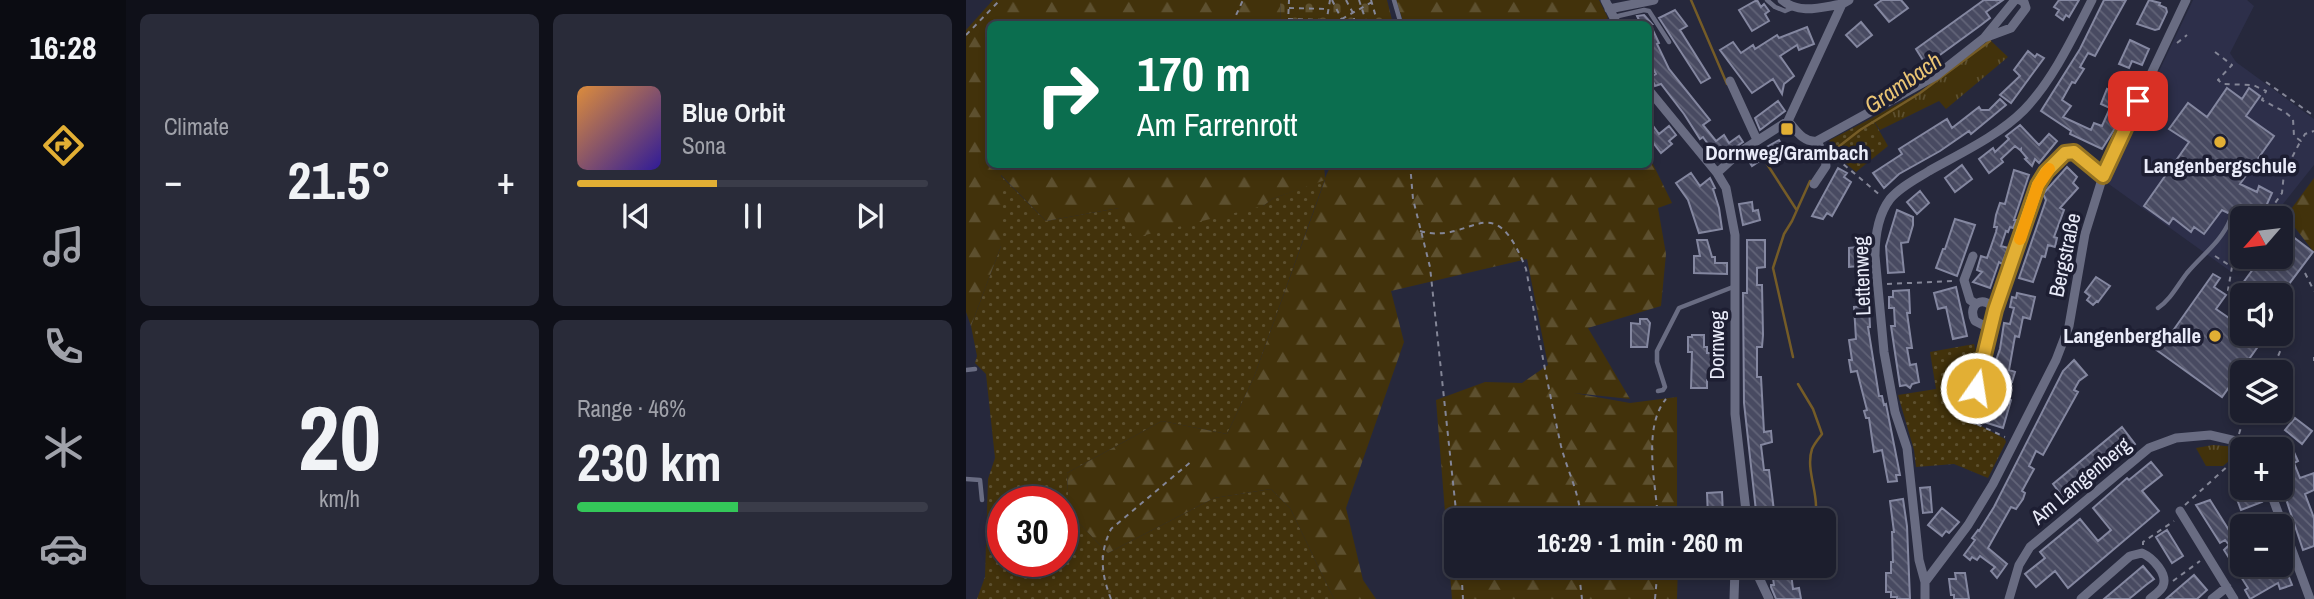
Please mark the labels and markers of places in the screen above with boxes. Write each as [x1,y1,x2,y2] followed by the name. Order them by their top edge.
[2108,71,2168,131] pin
[1779,121,1795,137] marker: Dornweg/Grambach
[2212,134,2228,150] marker: Langenbergschule
[1705,138,1869,167] place label: Dornweg/Grambach
[2143,151,2297,180] place label: Langenbergschule
[2063,321,2201,350] place label: Langenberghalle
[2207,328,2223,344] marker: Langenberghalle

